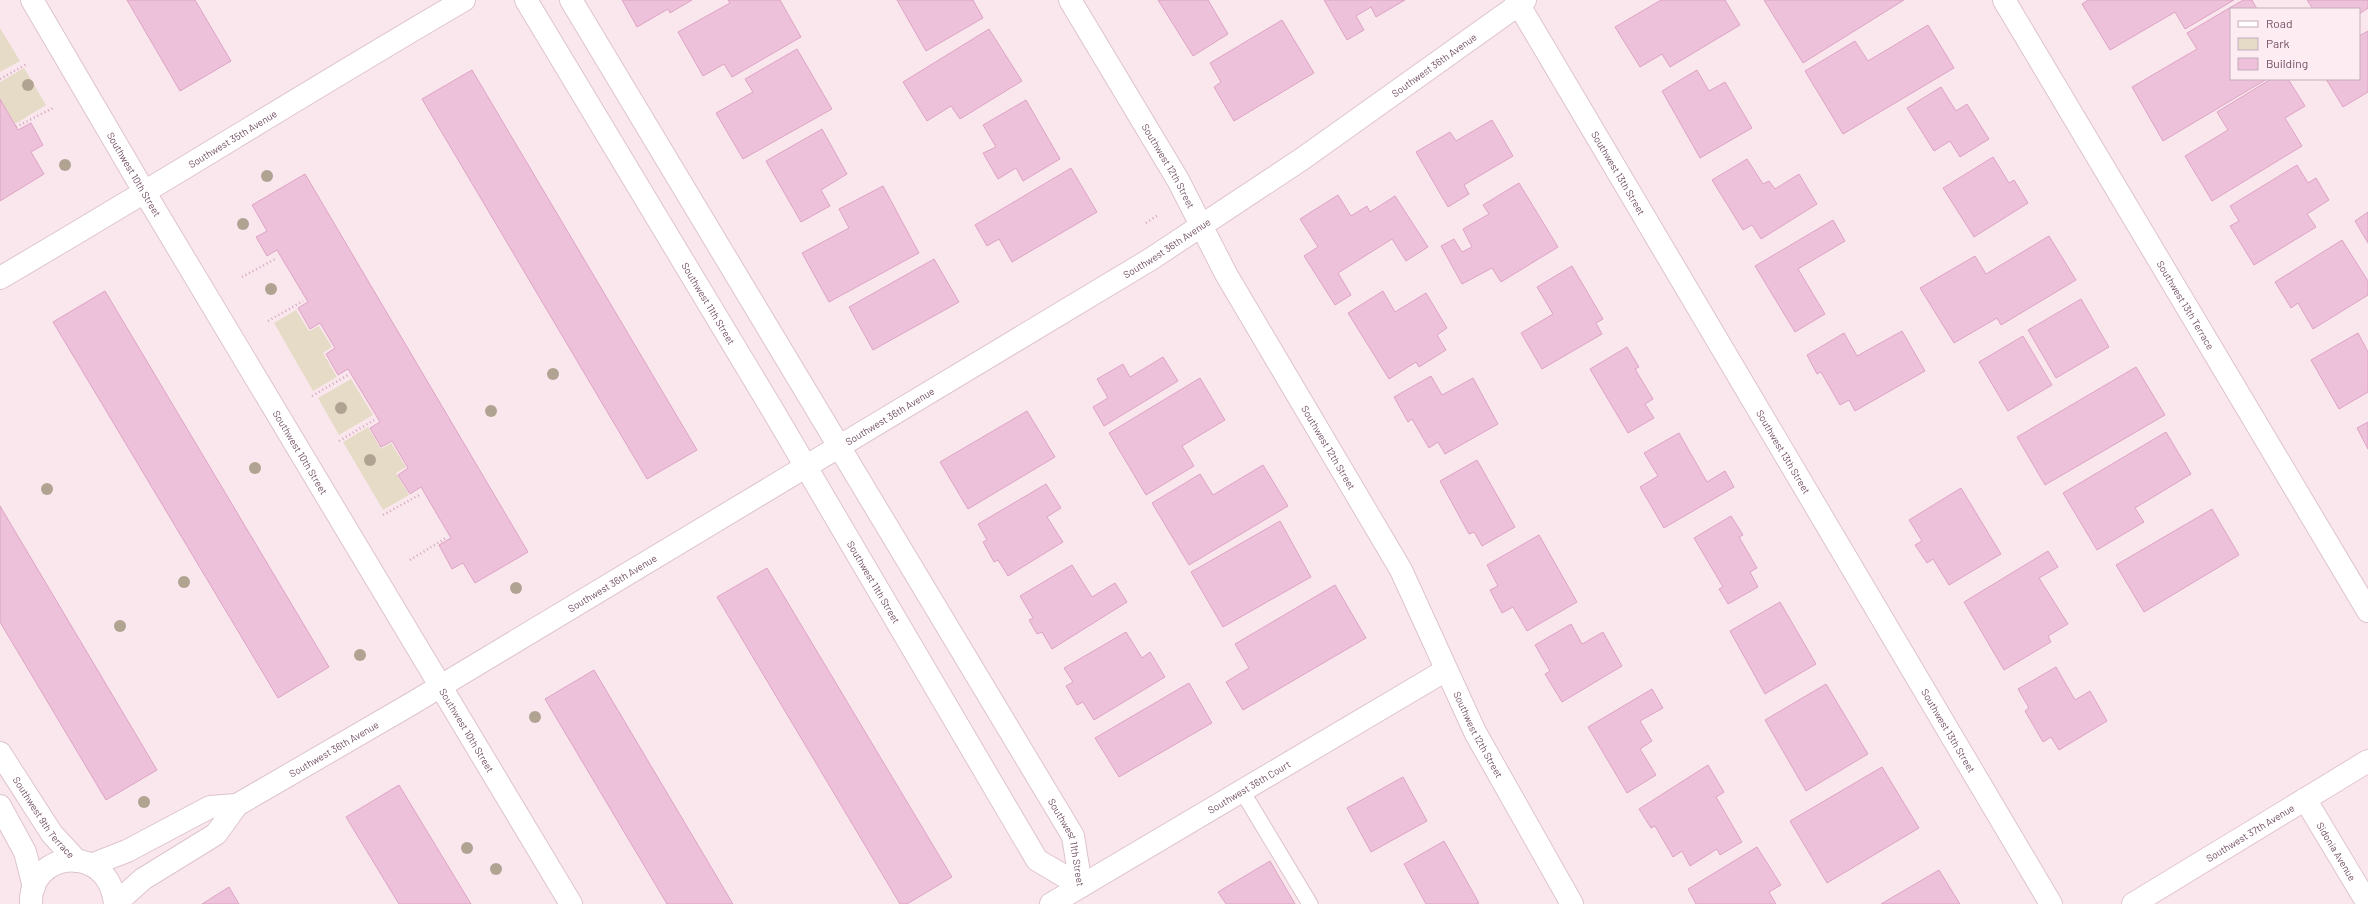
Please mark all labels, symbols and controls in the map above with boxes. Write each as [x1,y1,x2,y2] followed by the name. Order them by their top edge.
[2230,8,2360,80] legend
[2266,16,2293,30] text: Road
[1389,31,1479,99] street label: Southwest 36th Avenue
[2266,36,2290,50] text: Park
[2266,56,2308,70] text: Building
[186,107,279,170] street label: Southwest 35th Avenue
[1140,121,1198,211] street label: Southwest 12th Street
[1589,129,1648,217] street label: Southwest 13th Street
[105,130,164,219] street label: Southwest 10th Street
[1121,215,1213,280] street label: Southwest 36th Avenue
[2155,258,2217,352] street label: Southwest 13th Terrace
[679,260,738,347] street label: Southwest 11th Street
[843,385,936,447] street label: Southwest 36th Avenue
[1299,403,1358,492] street label: Southwest 12th Street
[271,408,330,497] street label: Southwest 10th Street
[1754,408,1813,496] street label: Southwest 13th Street
[845,539,903,626] street label: Southwest 11th Street
[566,552,659,614] street label: Southwest 36th Avenue
[437,686,497,775] street label: Southwest 10th Street
[1919,687,1978,775] street label: Southwest 13th Street
[1451,689,1506,780] street label: Southwest 12th Street
[287,718,381,780] street label: Southwest 36th Avenue
[1205,757,1293,816] street label: Southwest 36th Court
[11,774,77,861] street label: Southwest 9th Terrace
[1046,796,1087,887] street label: Southwest 11th Street
[2204,801,2296,864] street label: Southwest 37th Avenue
[2314,820,2359,883] street label: Sidonia Avenue

